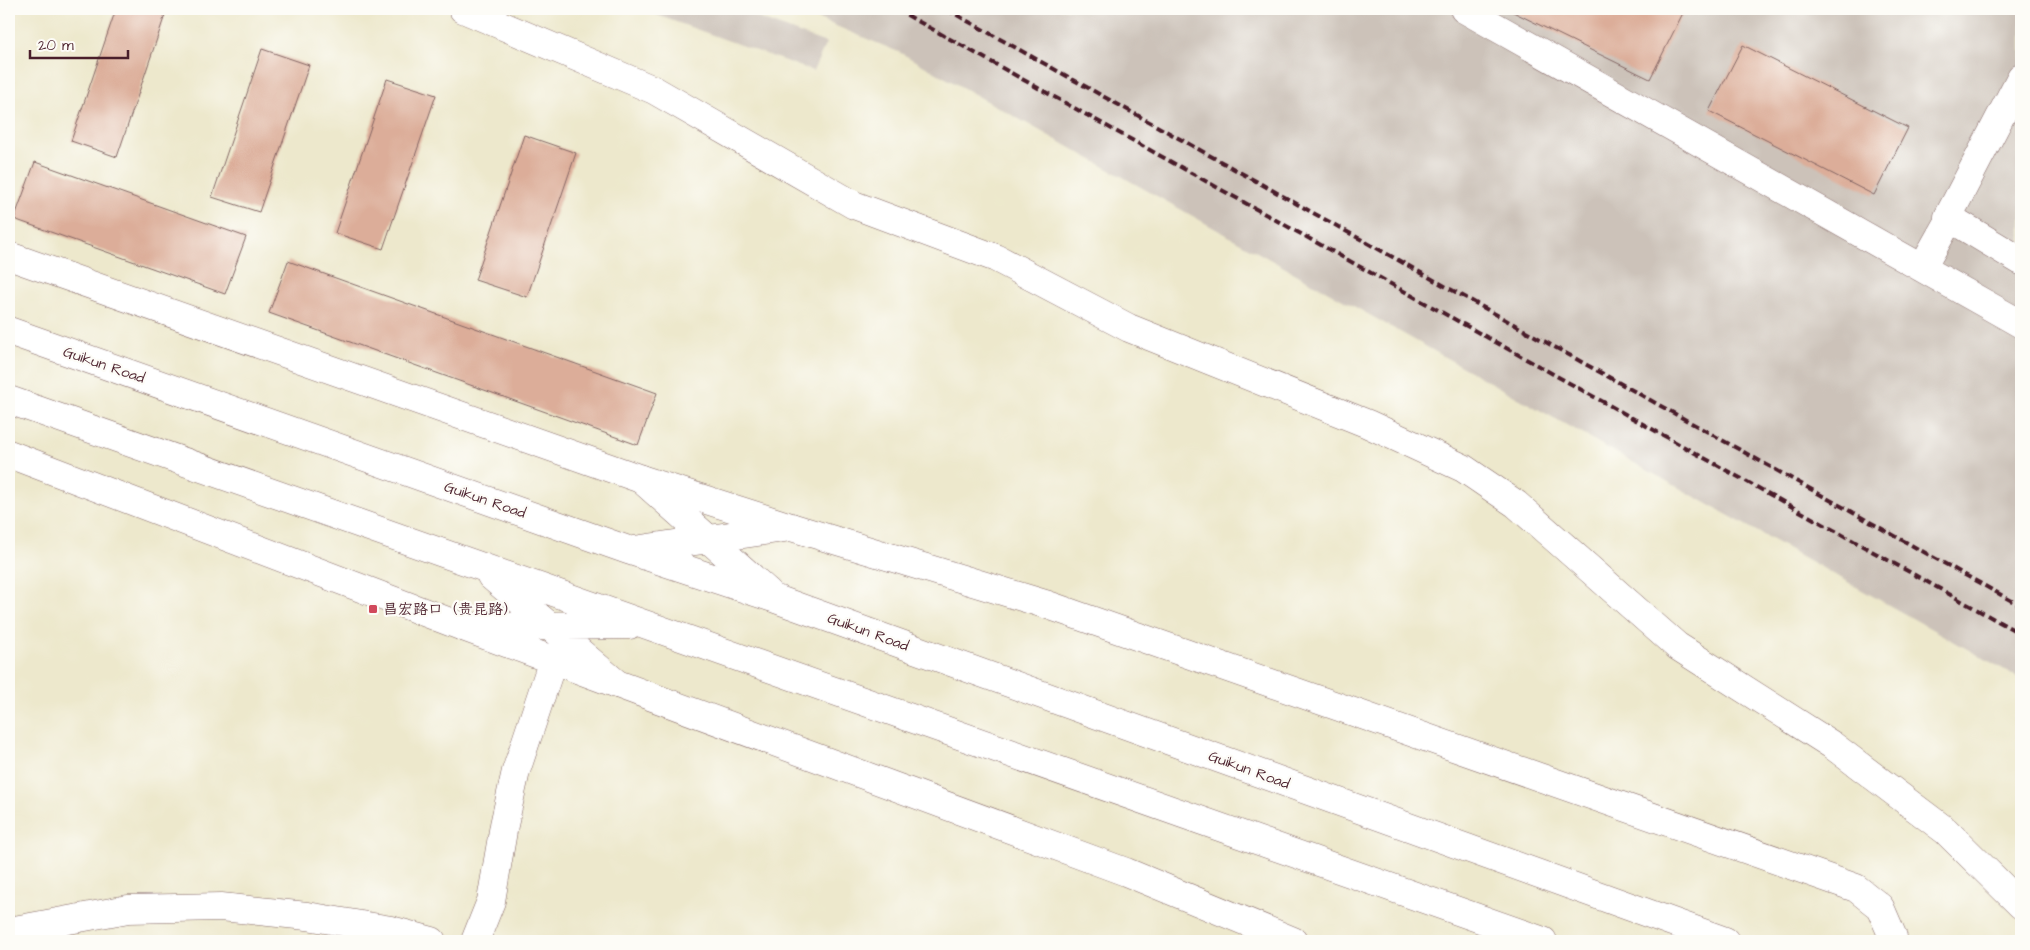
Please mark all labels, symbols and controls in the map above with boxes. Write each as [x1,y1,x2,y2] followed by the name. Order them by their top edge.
[30,28,128,60] scale bar
[38,35,74,56] text: 20 m
[60,341,148,389] street label: Guikun Road
[441,476,529,524] street label: Guikun Road
[383,599,518,620] place label: 昌宏路口（贵昆路）
[367,603,379,615] marker: 昌宏路口（贵昆路）
[824,608,912,657] street label: Guikun Road
[1205,746,1293,795] street label: Guikun Road

